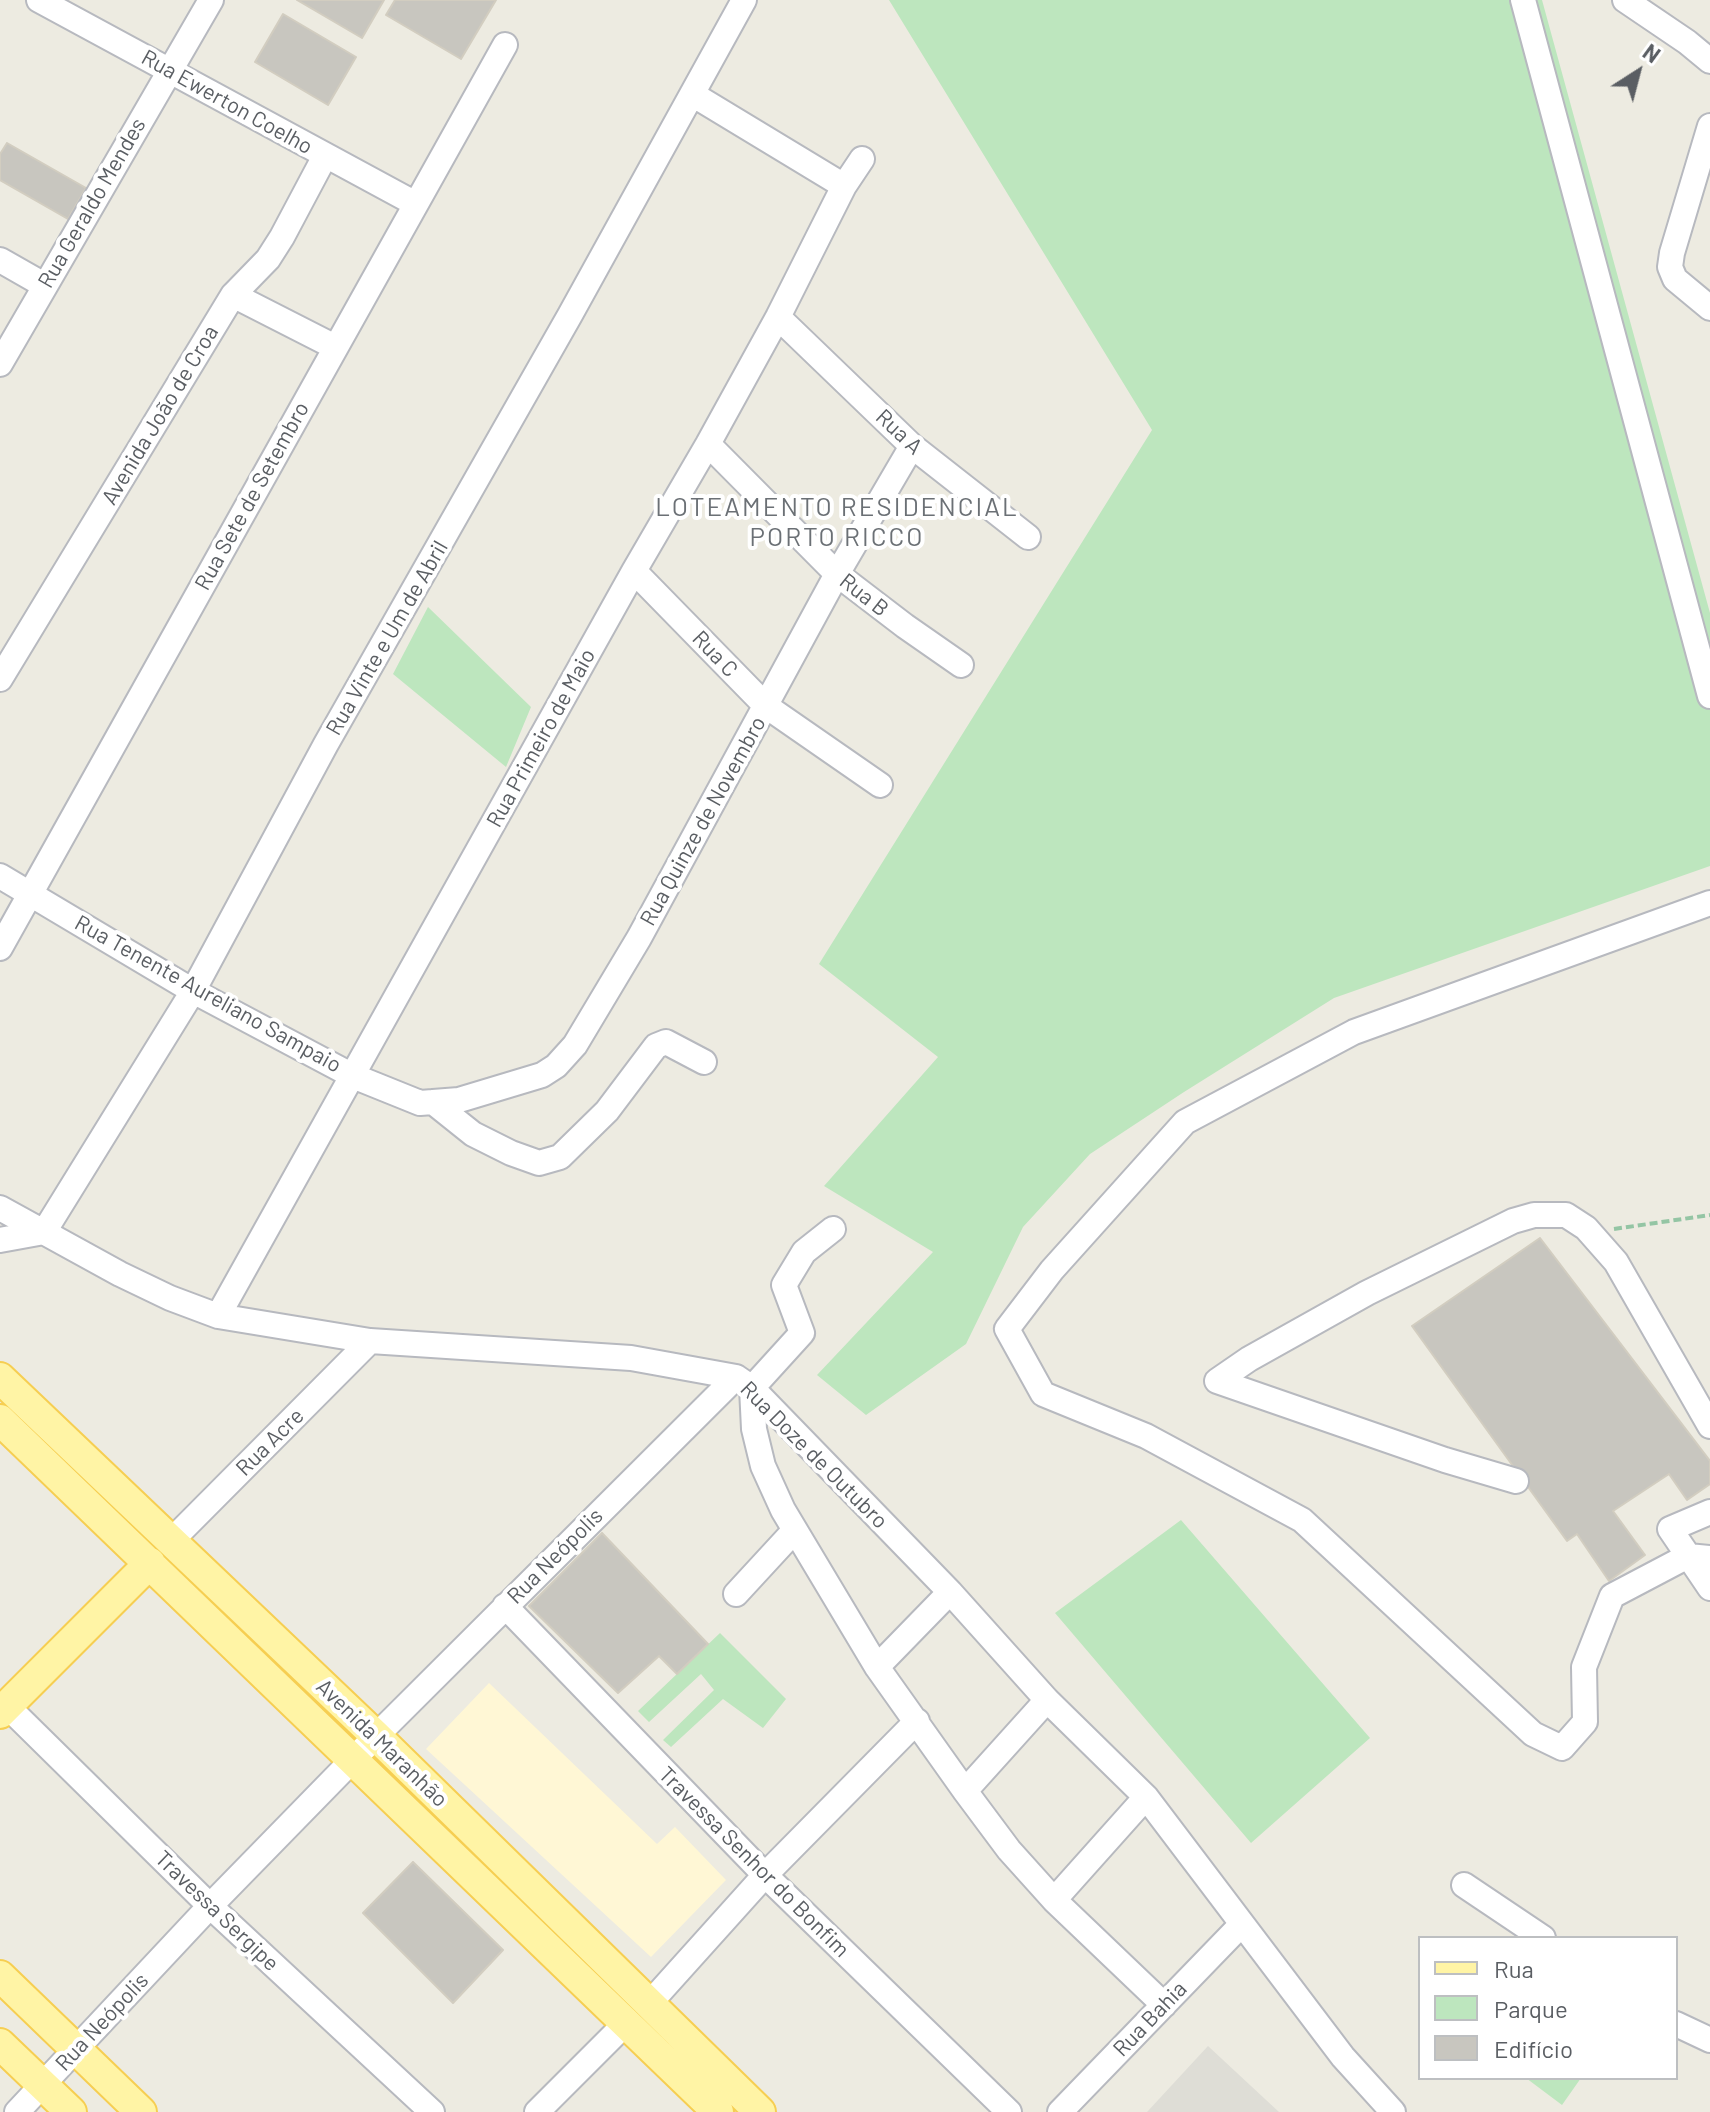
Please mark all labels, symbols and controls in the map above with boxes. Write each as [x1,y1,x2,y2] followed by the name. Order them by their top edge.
[1598,32,1678,112] north arrow
[1639,38,1666,67] text: N
[137,44,317,160] street label: Rua Ewerton Coelho
[33,113,151,293] street label: Rua Geraldo Mendes
[96,321,224,509] street label: Avenida João de Croa
[189,397,315,595] street label: Rua Sete de Setembro
[870,404,928,460] street label: Rua A
[655,491,1019,552] district label: LOTEAMENTO RESIDENCIAL PORTO RICCO
[320,536,454,740] street label: Rua Vinte e Um de Abril
[834,568,894,622] street label: Rua B
[687,625,743,683] street label: Rua C
[481,644,601,832] street label: Rua Primeiro de Maio
[634,712,772,930] street label: Rua Quinze de Novembro
[70,910,346,1078] street label: Rua Tenente Aureliano Sampaio
[735,1376,893,1534] street label: Rua Doze de Outubro
[231,1403,309,1481] street label: Rua Acre
[502,1503,608,1609] street label: Rua Neópolis
[311,1674,453,1812] street label: Avenida Maranhão
[653,1761,855,1963] street label: Travessa Senhor do Bonfim
[150,1845,284,1977] street label: Travessa Sergipe
[1418,1936,1678,2080] legend
[1494,1954,1534,1983] text: Rua
[50,1967,154,2077] street label: Rua Neópolis
[1108,1976,1192,2062] street label: Rua Bahia
[1494,1994,1568,2023] text: Parque
[1494,2034,1573,2063] text: Edifício

